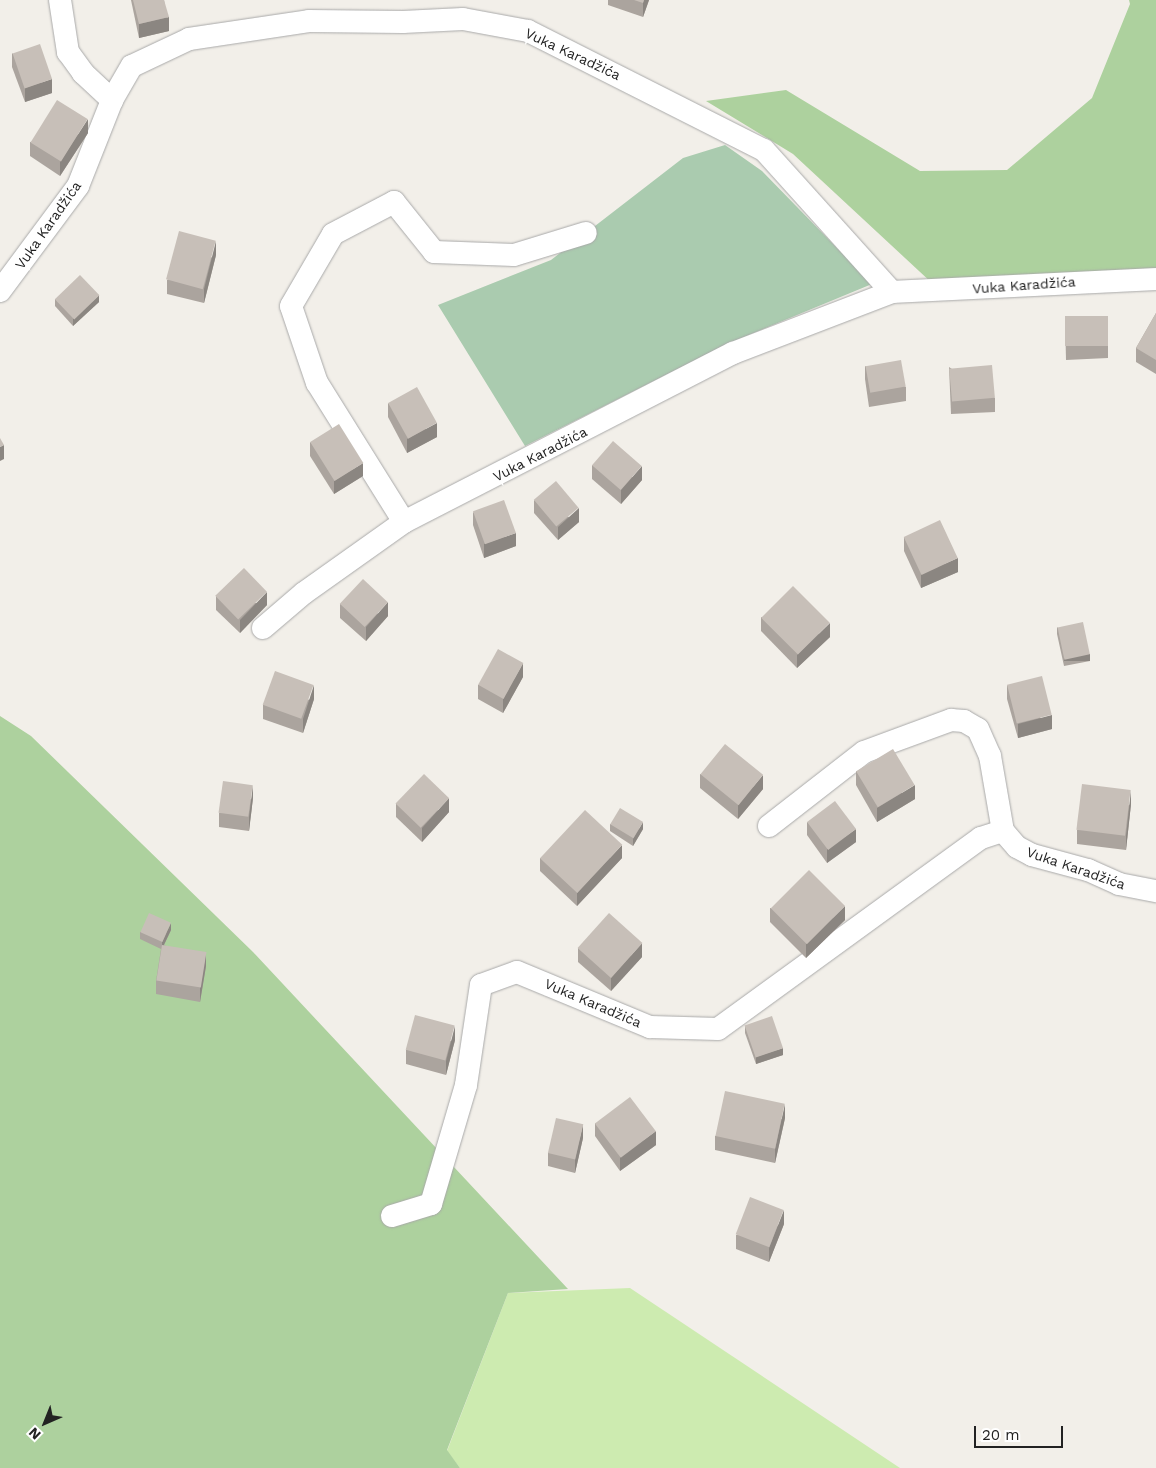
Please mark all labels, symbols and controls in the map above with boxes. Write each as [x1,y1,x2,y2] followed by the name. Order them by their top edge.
[522,24,624,84] street label: Vuka Karadžića
[11,178,85,272] street label: Vuka Karadžića
[972,273,1076,297] street label: Vuka Karadžića
[490,423,590,485] street label: Vuka Karadžića
[1024,843,1128,893] street label: Vuka Karadžića
[542,975,644,1031] street label: Vuka Karadžića
[20,1398,70,1448] north arrow
[976,1416,1065,1448] scale bar
[25,1424,44,1443] text: N
[982,1426,1020,1444] text: 20 m

